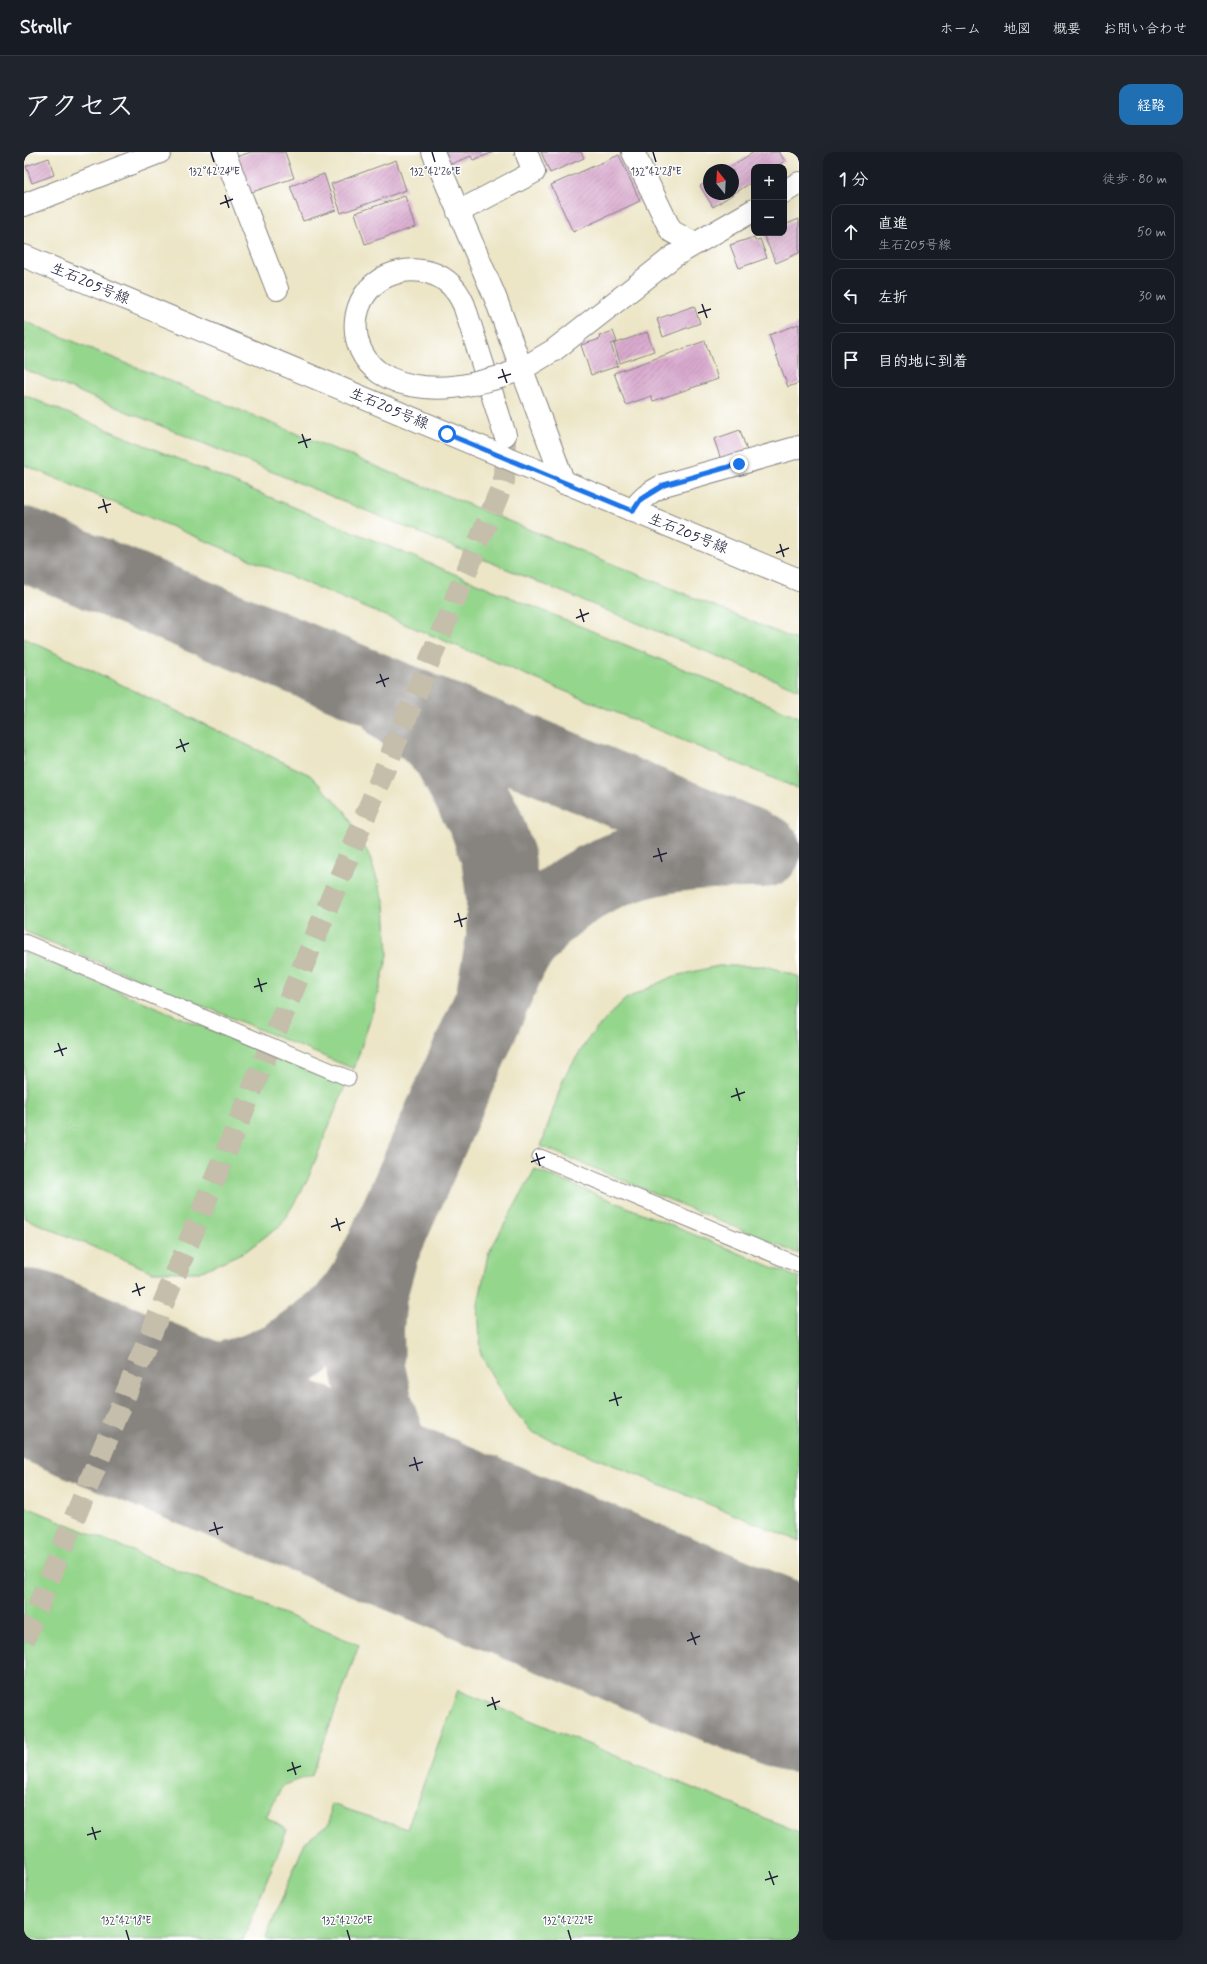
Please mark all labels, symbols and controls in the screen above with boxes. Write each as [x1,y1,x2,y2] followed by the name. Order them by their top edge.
[20,15,71,40] text: Strollr
[940,20,981,38] text: ホーム
[1003,20,1031,38] text: 地図
[1053,20,1081,38] text: 概要
[1103,20,1187,38] text: お問い合わせ
[1119,84,1183,125] button: 経路
[24,89,134,126] text: アクセス
[703,164,739,200] north arrow
[751,164,787,236] map controls
[751,164,787,200] button: +
[188,165,240,179] text: 132°42'24"E
[409,165,461,179] text: 132°42'26"E
[630,165,682,179] text: 132°42'28"E
[839,169,868,191] text: 1 分
[1102,171,1167,188] text: 徒歩 · 80 m
[751,200,787,236] button: −
[878,214,908,234] text: 直進
[840,221,862,243] icon: ahead
[1137,224,1166,241] text: 50 m
[878,237,951,254] text: 生石205号線
[47,258,133,310] street label: 生石205号線
[840,285,862,307] icon: left
[878,288,908,308] text: 左折
[1139,288,1166,305] text: 30 m
[840,349,862,371] icon: arrive
[878,352,968,372] text: 目的地に到着
[346,383,432,435] street label: 生石205号線
[438,425,456,443] route start
[730,455,748,473] route end
[645,509,731,559] street label: 生石205号線
[101,1914,151,1928] text: 132°42'18"E
[321,1914,373,1928] text: 132°42'20"E
[543,1914,594,1928] text: 132°42'22"E

